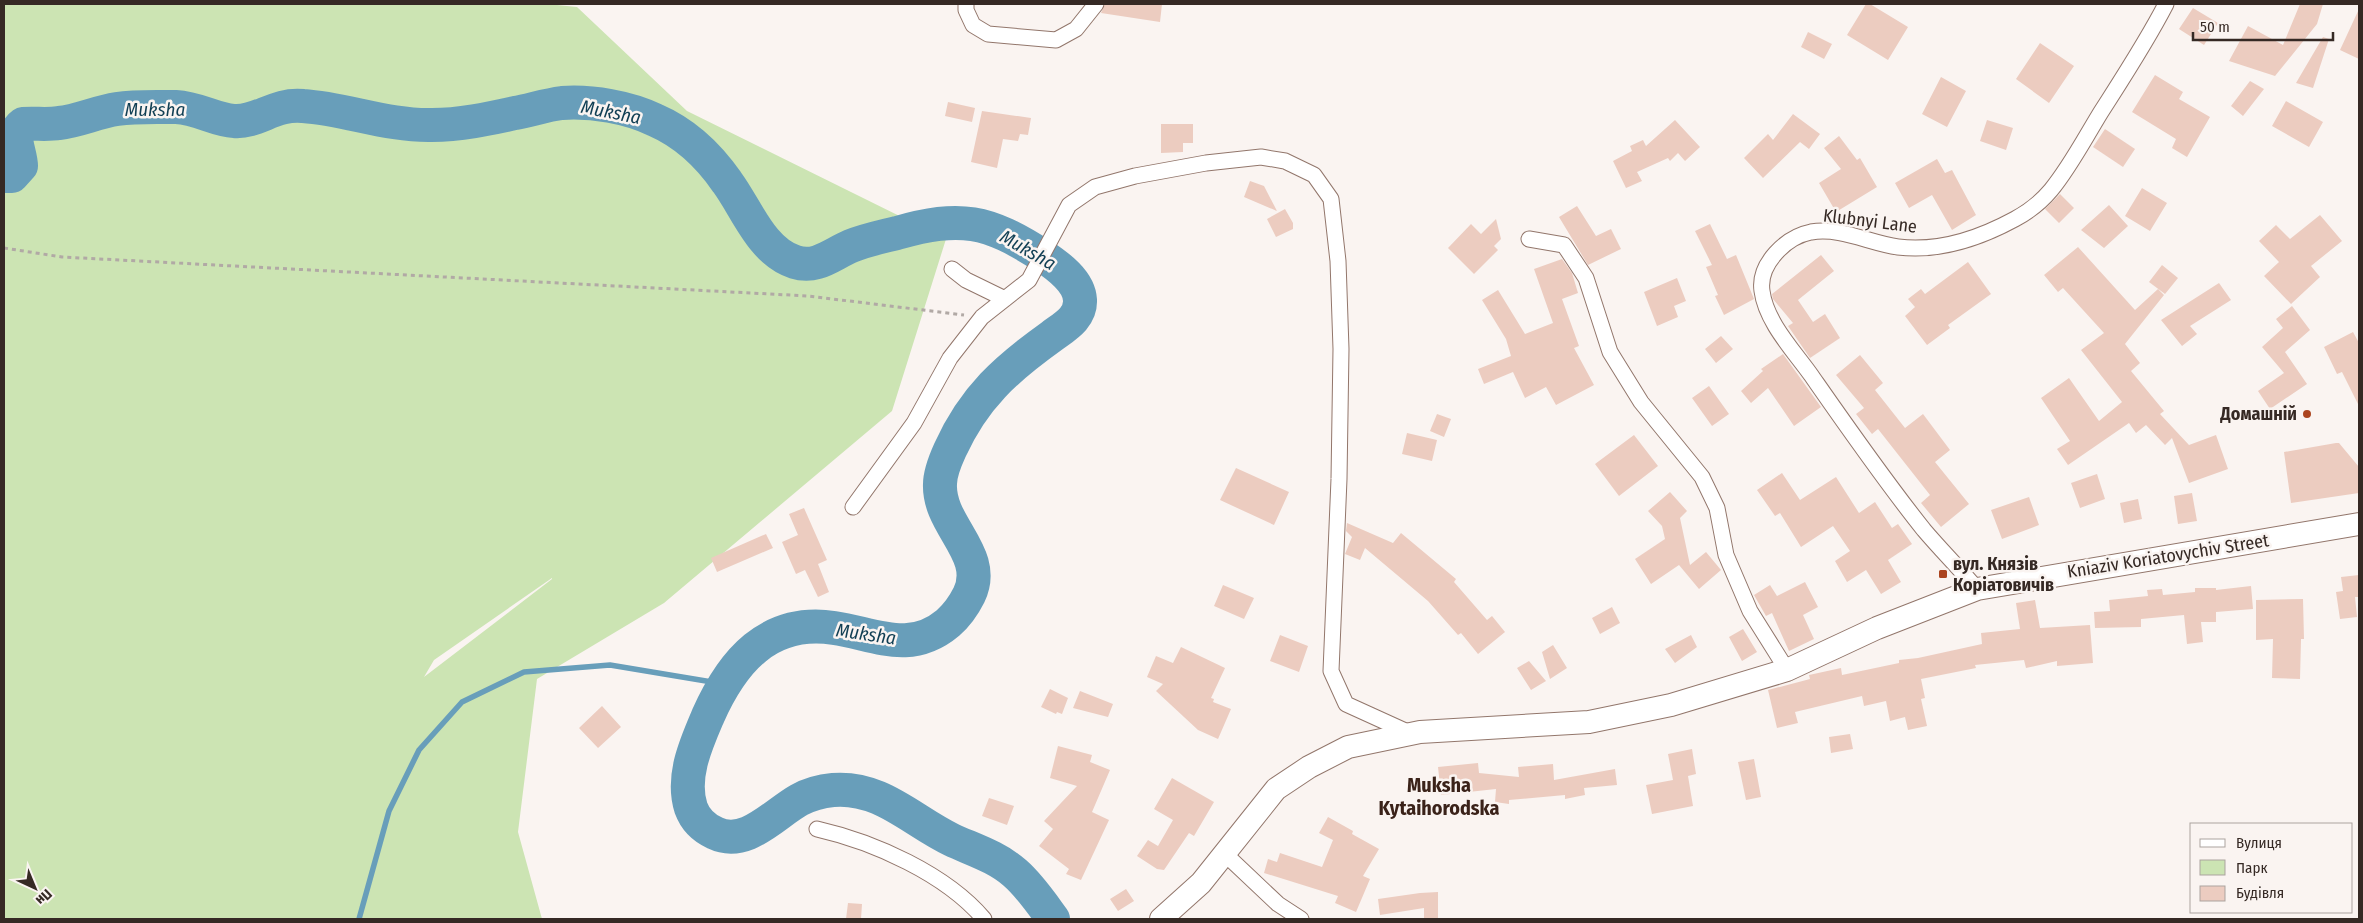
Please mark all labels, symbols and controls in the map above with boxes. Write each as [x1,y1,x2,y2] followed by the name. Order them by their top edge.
[2193,10,2333,42] scale bar
[2200,18,2230,36] text: 50 m
[579,95,643,129] water label: Muksha
[125,98,185,121] water label: Muksha
[1822,204,1918,238] street label: Klubnyi Lane
[996,225,1060,275] water label: Muksha
[2219,403,2297,425] place label: Домашній
[2301,408,2313,420] marker: Домашній
[2066,529,2270,583] street label: Kniaziv Koriatovychiv Street
[1953,553,2054,596] place label: вул. Князів Коріатовичів
[1937,568,1949,580] marker: вул. Князів Коріатовичів
[834,618,898,650] water label: Muksha
[1379,773,1499,820] district label: Muksha Kytaihorodska
[2190,823,2353,913] legend
[2236,834,2282,852] text: Вулиця
[2236,859,2267,877] text: Парк
[10,863,60,913] north arrow
[2236,884,2284,902] text: Будівля
[32,885,55,909] text: Пн

